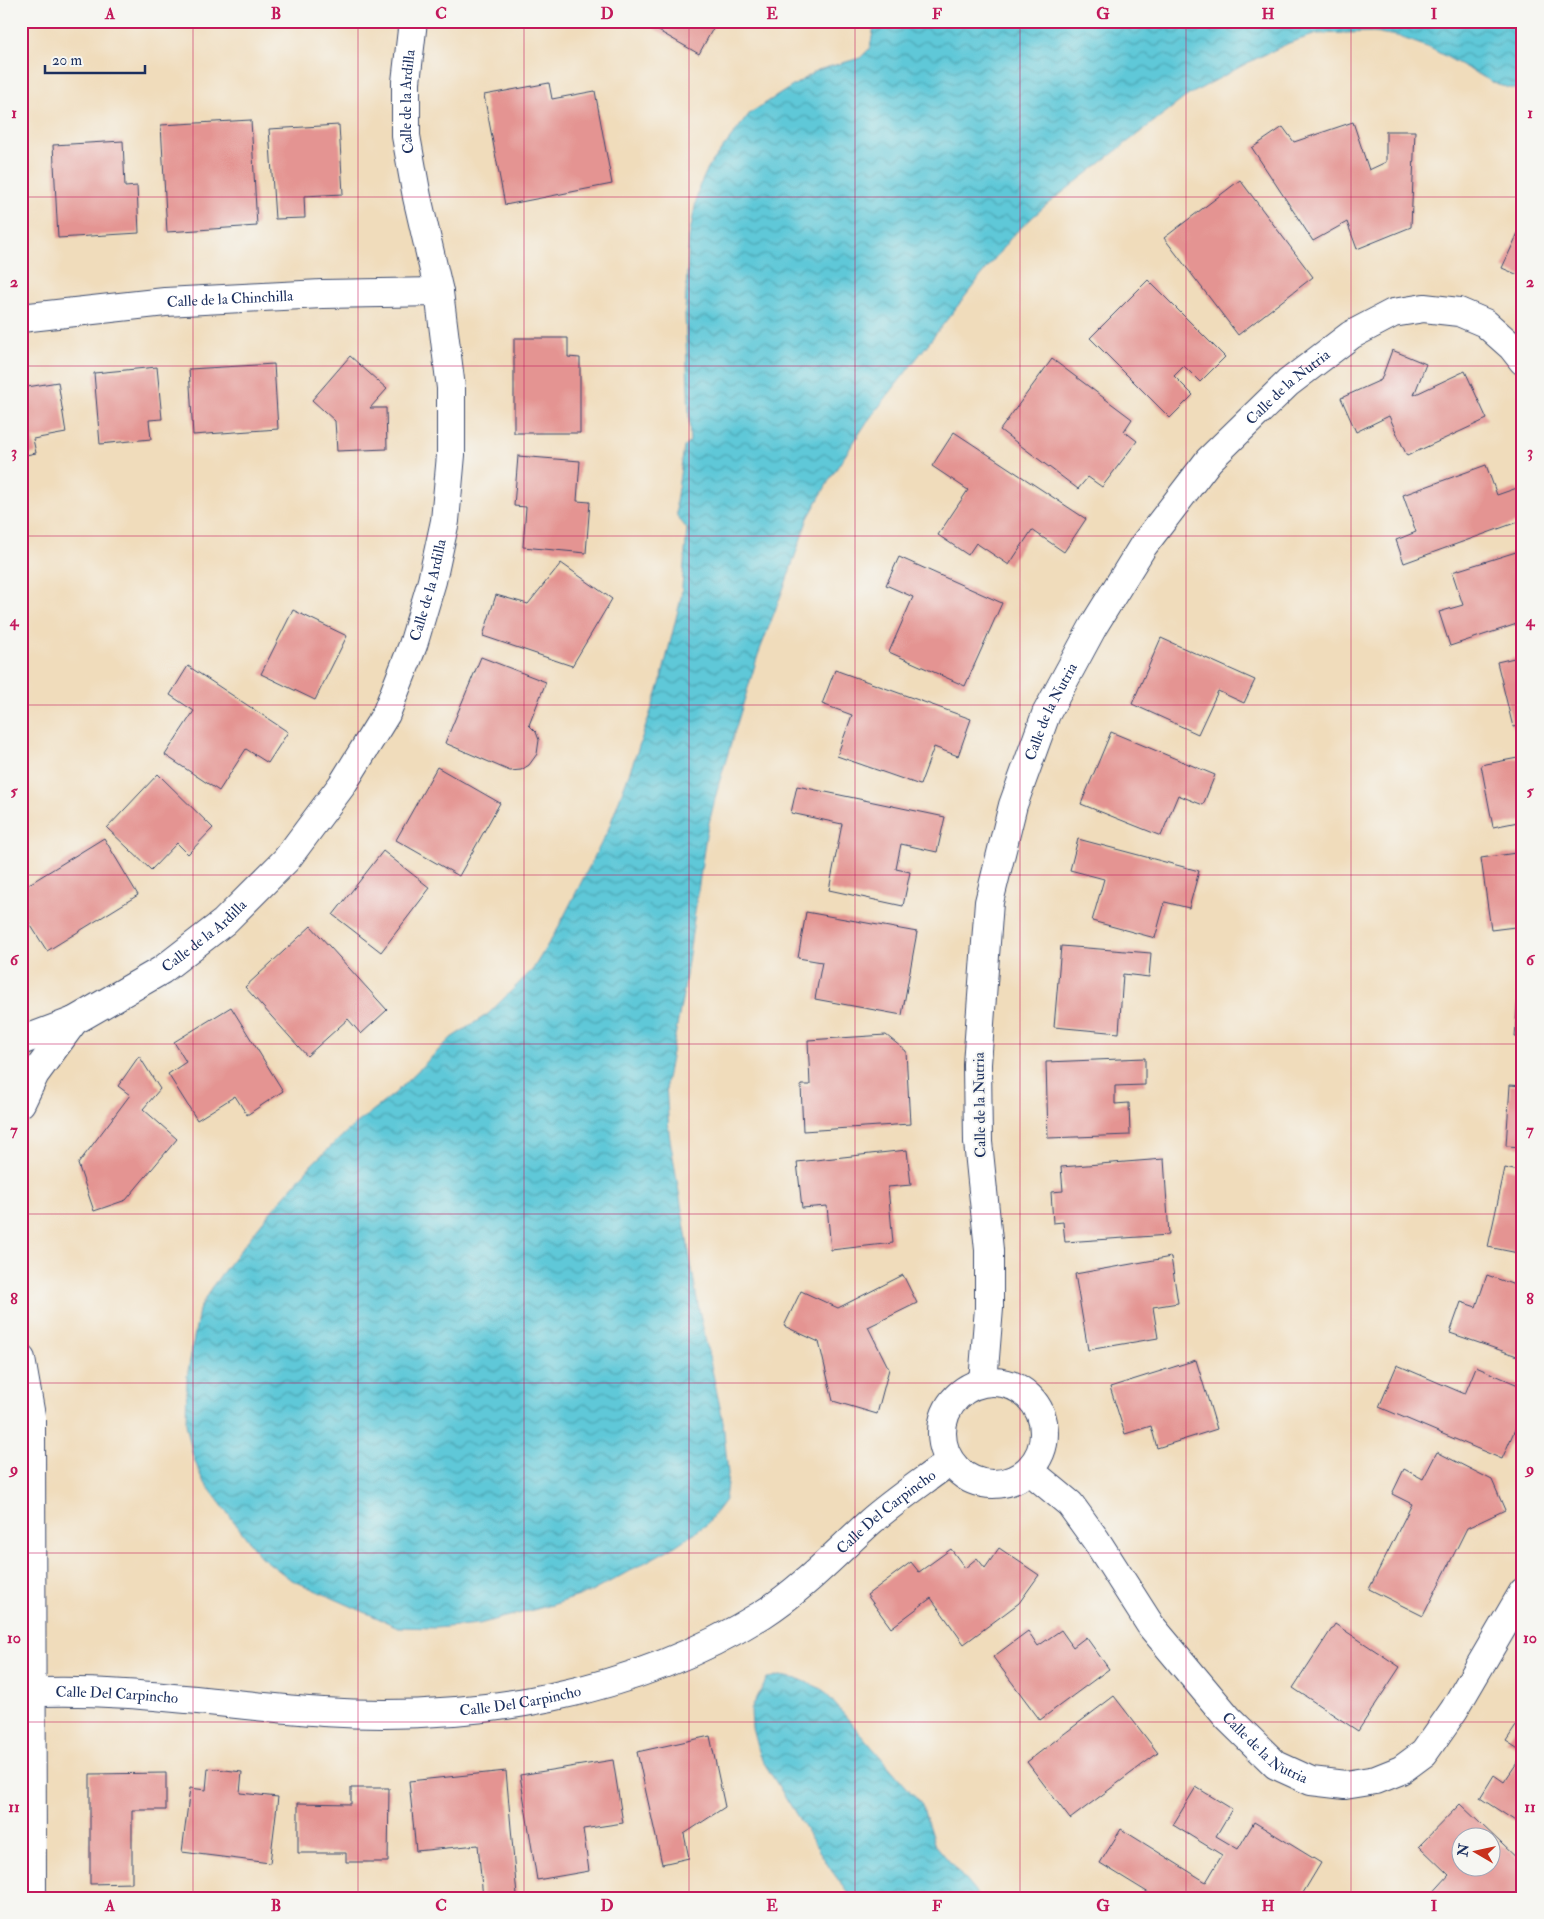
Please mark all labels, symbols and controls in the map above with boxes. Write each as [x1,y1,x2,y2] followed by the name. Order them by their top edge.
[104,4,116,24] text: A
[271,4,281,24] text: B
[435,4,447,24] text: C
[600,4,614,24] text: D
[766,4,778,24] text: E
[932,4,942,24] text: F
[1096,4,1110,24] text: G
[1261,4,1275,24] text: H
[1431,4,1438,24] text: I
[45,42,145,74] scale bar
[397,48,419,155] street label: Calle de la Ardilla
[52,51,82,70] text: 20 m
[11,103,17,123] text: 1
[1527,103,1533,123] text: 1
[10,272,18,292] text: 2
[1526,272,1534,292] text: 2
[166,286,295,311] street label: Calle de la Chinchilla
[1242,345,1334,429] street label: Calle de la Nutria
[11,442,17,462] text: 3
[1527,442,1533,462] text: 3
[405,537,450,643] street label: Calle de la Ardilla
[9,611,20,631] text: 4
[1525,611,1536,631] text: 4
[1020,659,1082,763] street label: Calle de la Nutria
[10,781,18,801] text: 5
[1526,781,1534,801] text: 5
[158,895,251,976] street label: Calle de la Ardilla
[10,950,20,970] text: 6
[1526,950,1536,970] text: 6
[970,1051,990,1158] street label: Calle de la Nutria
[10,1120,18,1140] text: 7
[1526,1120,1534,1140] text: 7
[10,1289,18,1309] text: 8
[1526,1289,1534,1309] text: 8
[8,1459,18,1479] text: 9
[1524,1459,1534,1479] text: 9
[832,1465,939,1558] street label: Calle Del Carpincho
[7,1628,21,1648] text: 10
[1523,1628,1537,1648] text: 10
[459,1681,583,1720] street label: Calle Del Carpincho
[56,1682,179,1708] street label: Calle Del Carpincho
[1218,1708,1312,1788] street label: Calle de la Nutria
[8,1797,20,1817] text: 11
[1524,1797,1536,1817] text: 11
[1452,1826,1502,1876] north arrow
[1454,1842,1473,1859] text: N
[104,1896,116,1916] text: A
[271,1896,281,1916] text: B
[435,1896,447,1916] text: C
[600,1896,614,1916] text: D
[766,1896,778,1916] text: E
[932,1896,942,1916] text: F
[1096,1896,1110,1916] text: G
[1261,1896,1275,1916] text: H
[1431,1896,1438,1916] text: I

